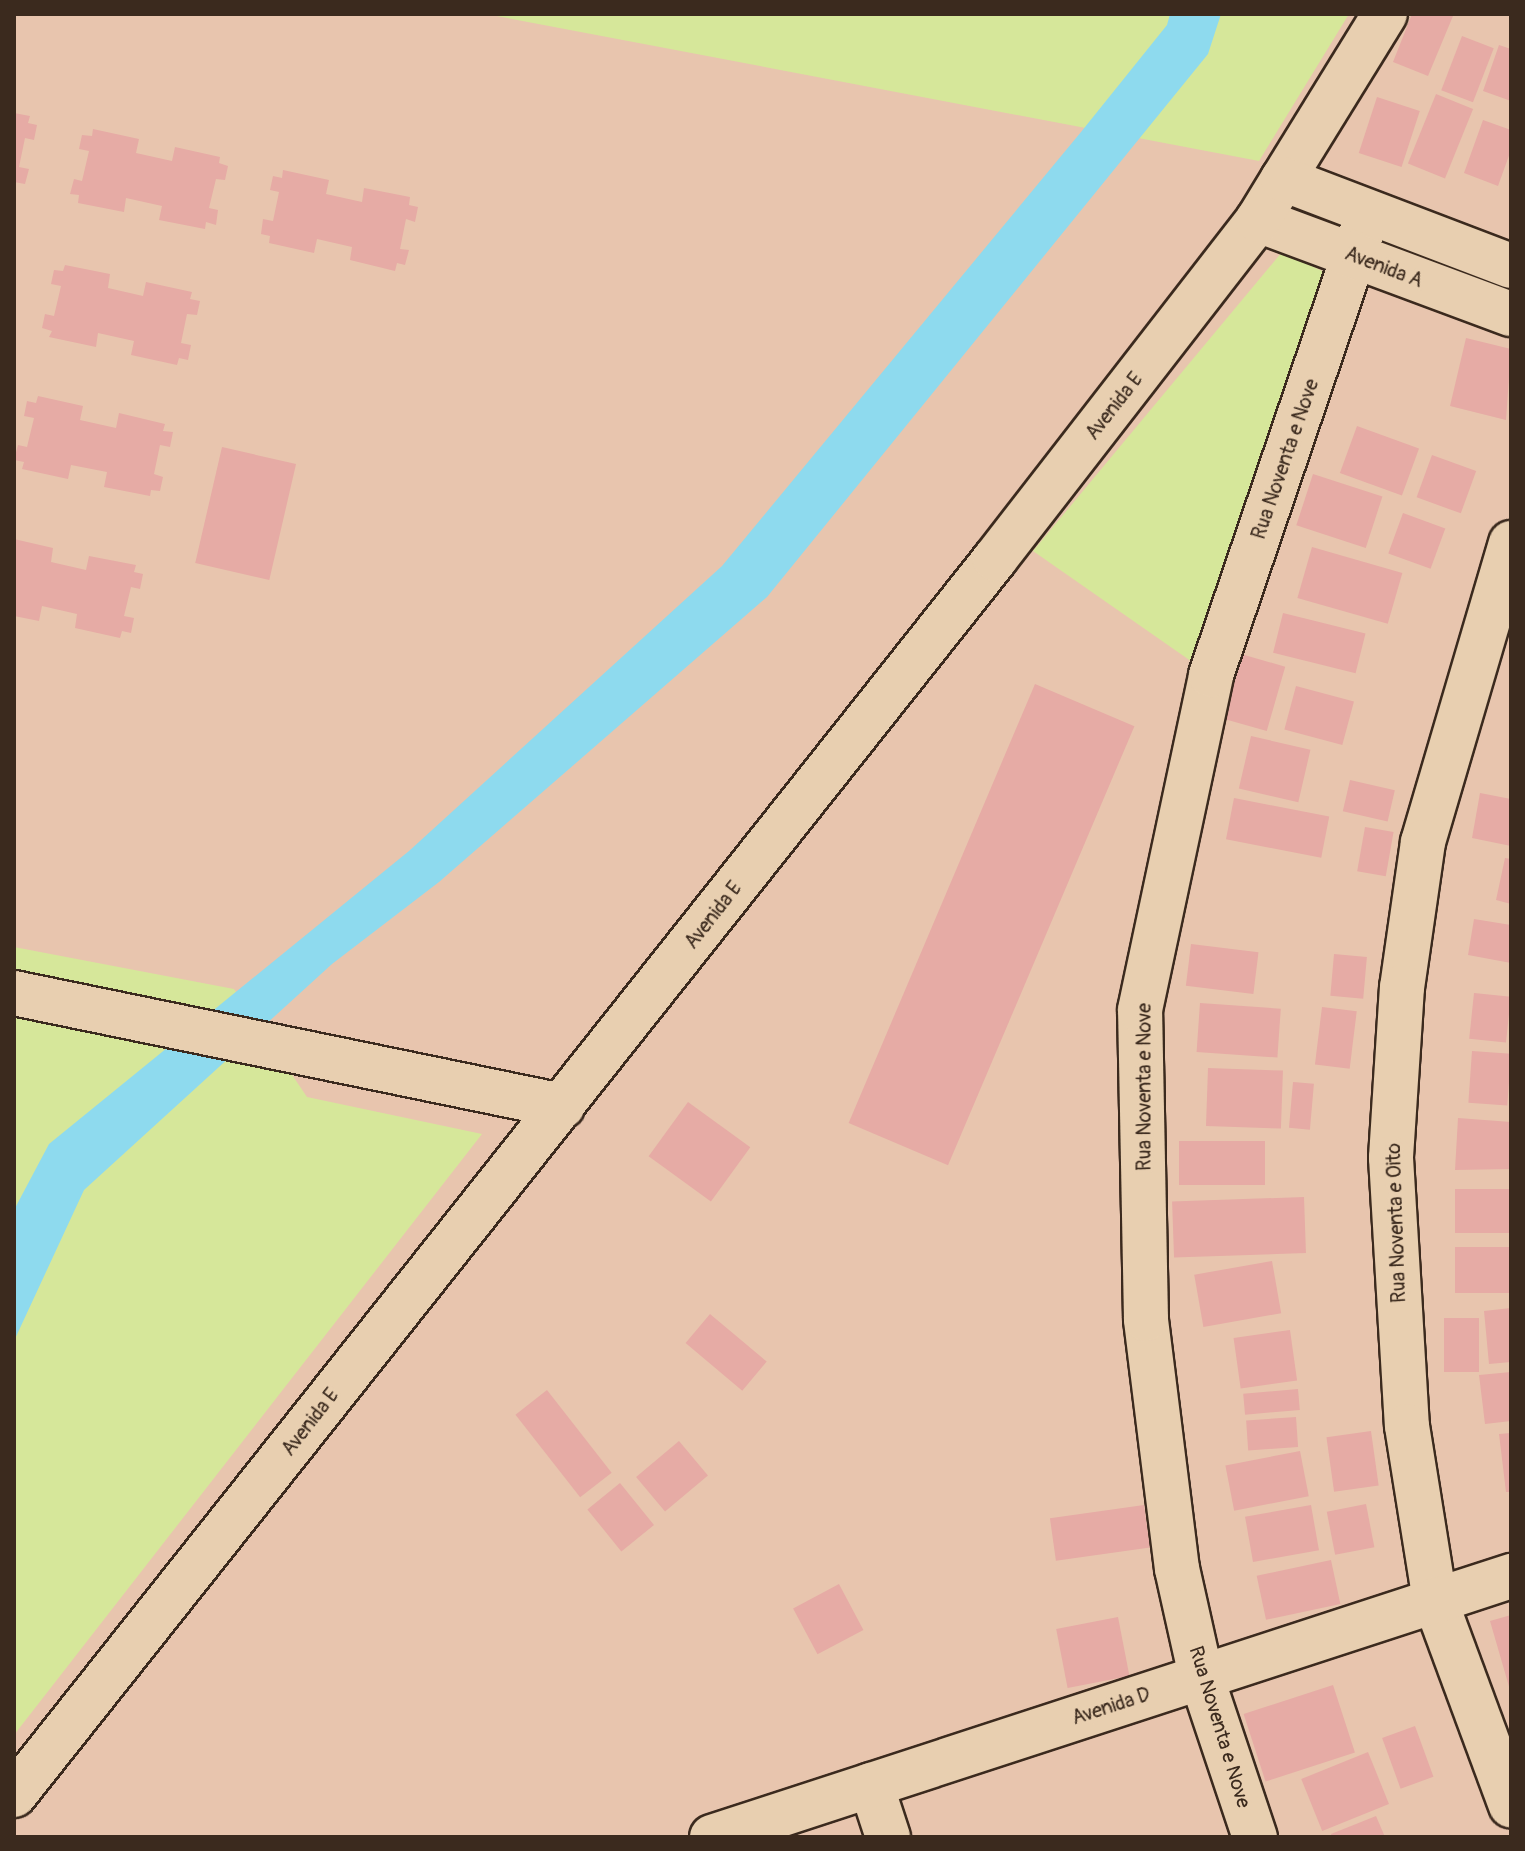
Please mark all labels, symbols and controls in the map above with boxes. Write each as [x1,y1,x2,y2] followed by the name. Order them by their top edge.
[1342,241,1426,293] street label: Avenida A
[1080,368,1148,444] street label: Avenida E
[1246,376,1324,542] street label: Rua Noventa e Nove
[679,877,747,953] street label: Avenida E
[1132,1003,1156,1171] street label: Rua Noventa e Nove
[1381,1143,1411,1303] street label: Rua Noventa e Oito
[276,1384,344,1460] street label: Avenida E
[1184,1643,1256,1811] street label: Rua Noventa e Nove
[1069,1682,1153,1730] street label: Avenida D

